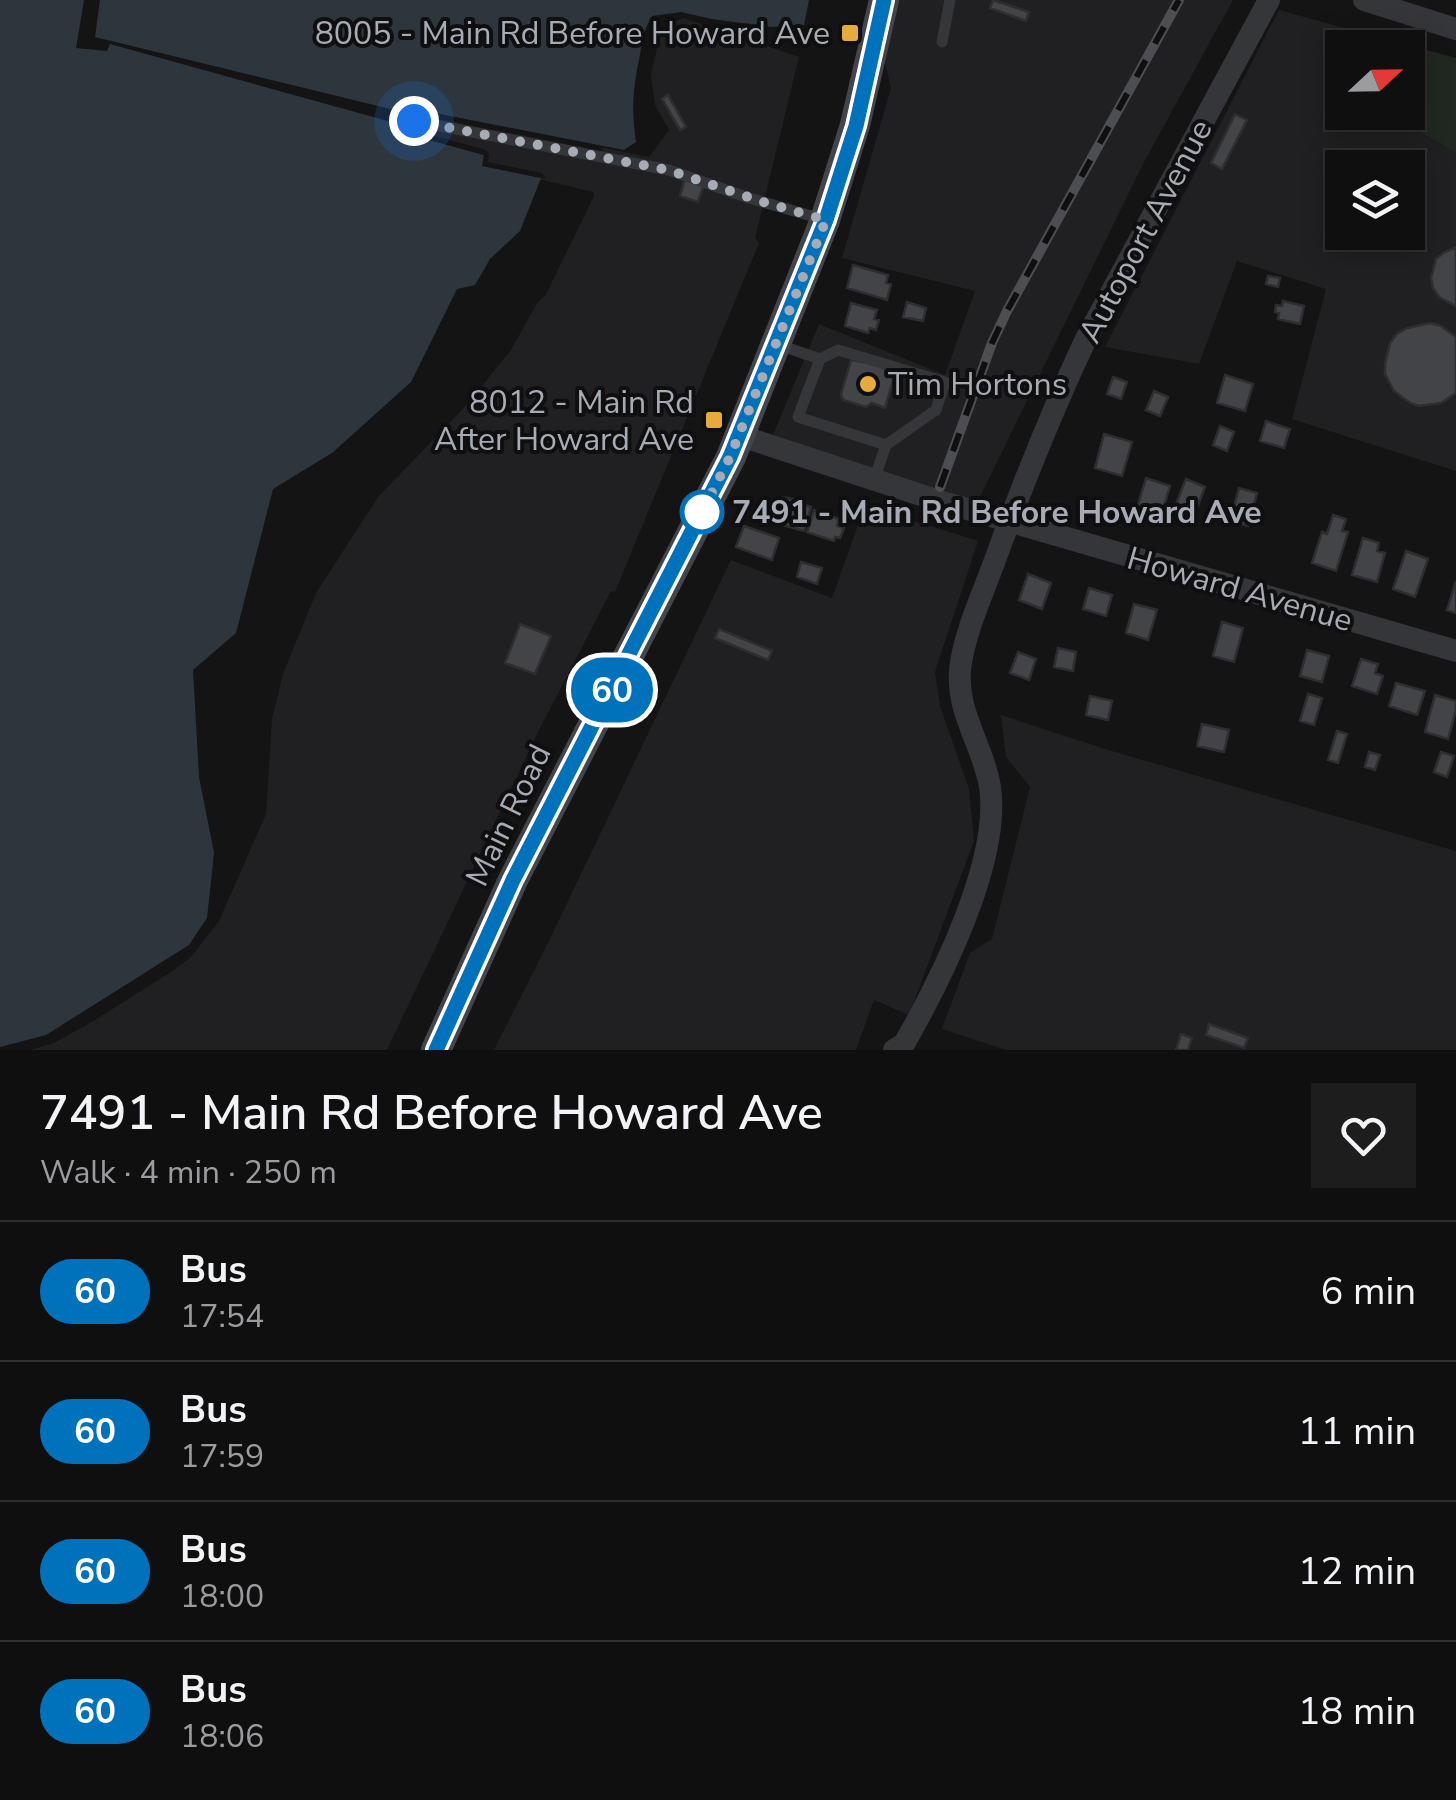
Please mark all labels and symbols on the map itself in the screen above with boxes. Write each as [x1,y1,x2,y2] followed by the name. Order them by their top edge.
[315,12,830,55] place label: 8005 - Main Rd Before Howard Ave
[839,22,861,44] marker: 8005 - Main Rd Before Howard Ave
[1325,30,1425,130] north arrow
[389,96,439,146] your location
[1068,112,1222,350] street label: Autoport Avenue
[888,363,1067,406] place label: Tim Hortons
[857,373,879,395] marker: Tim Hortons
[434,381,694,461] place label: 8012 - Main Rd After Howard Ave
[703,409,725,431] marker: 8012 - Main Rd After Howard Ave
[681,491,723,533] marker: 7491 - Main Rd Before Howard Ave
[732,491,1262,534] place label: 7491 - Main Rd Before Howard Ave
[1122,537,1358,642] street label: Howard Avenue
[567,658,657,722] line badge: 60
[456,737,561,893] street label: Main Road

